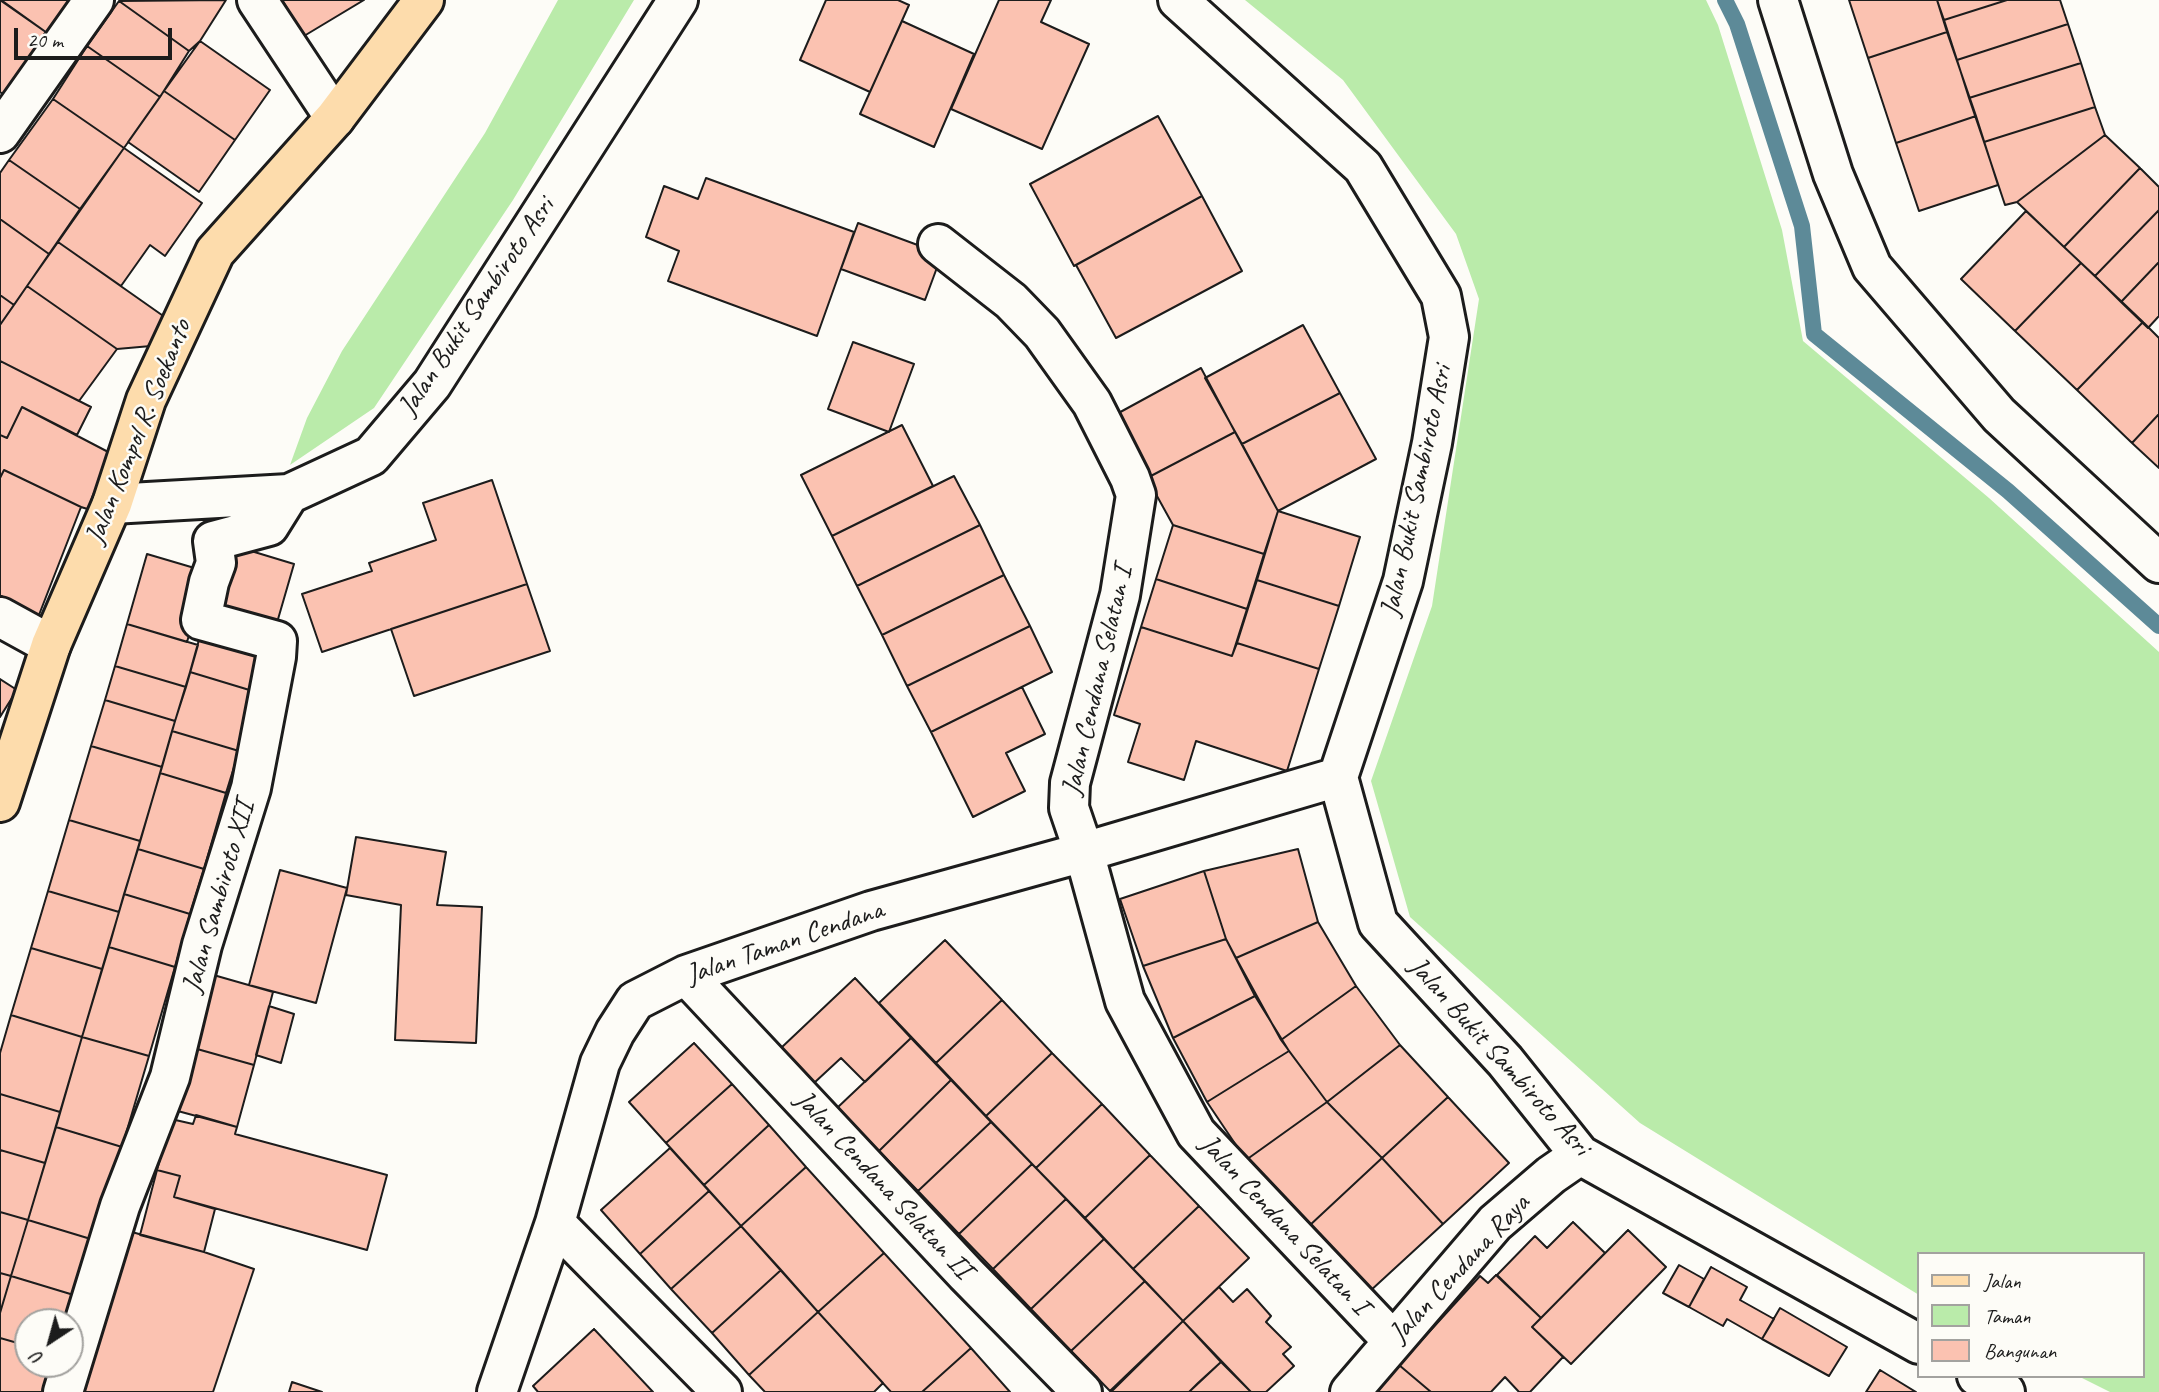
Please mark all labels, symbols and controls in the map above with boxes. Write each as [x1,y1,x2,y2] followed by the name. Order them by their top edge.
[18,14,175,58] scale bar
[27,27,63,53] text: 20 m
[392,192,562,422] street label: Jalan Bukit Sambiroto Asri
[79,315,199,549] street label: Jalan Kompol R. Soekanto
[1374,362,1460,620] street label: Jalan Bukit Sambiroto Asri
[1055,563,1141,799] street label: Jalan Cendana Selatan I
[176,797,262,997] street label: Jalan Sambiroto XII
[682,894,888,992] street label: Jalan Taman Cendana
[1401,951,1597,1163] street label: Jalan Bukit Sambiroto Asri
[787,1084,979,1286] street label: Jalan Cendana Selatan II
[1192,1128,1376,1322] street label: Jalan Cendana Selatan I
[1383,1188,1537,1350] street label: Jalan Cendana Raya
[1918,1252,2145,1378] legend
[1984,1268,2021,1294] text: Jalan
[1984,1303,2031,1329] text: Taman
[14,1308,84,1378] north arrow
[1984,1338,2056,1364] text: Bangunan
[27,1346,49,1371] text: U

